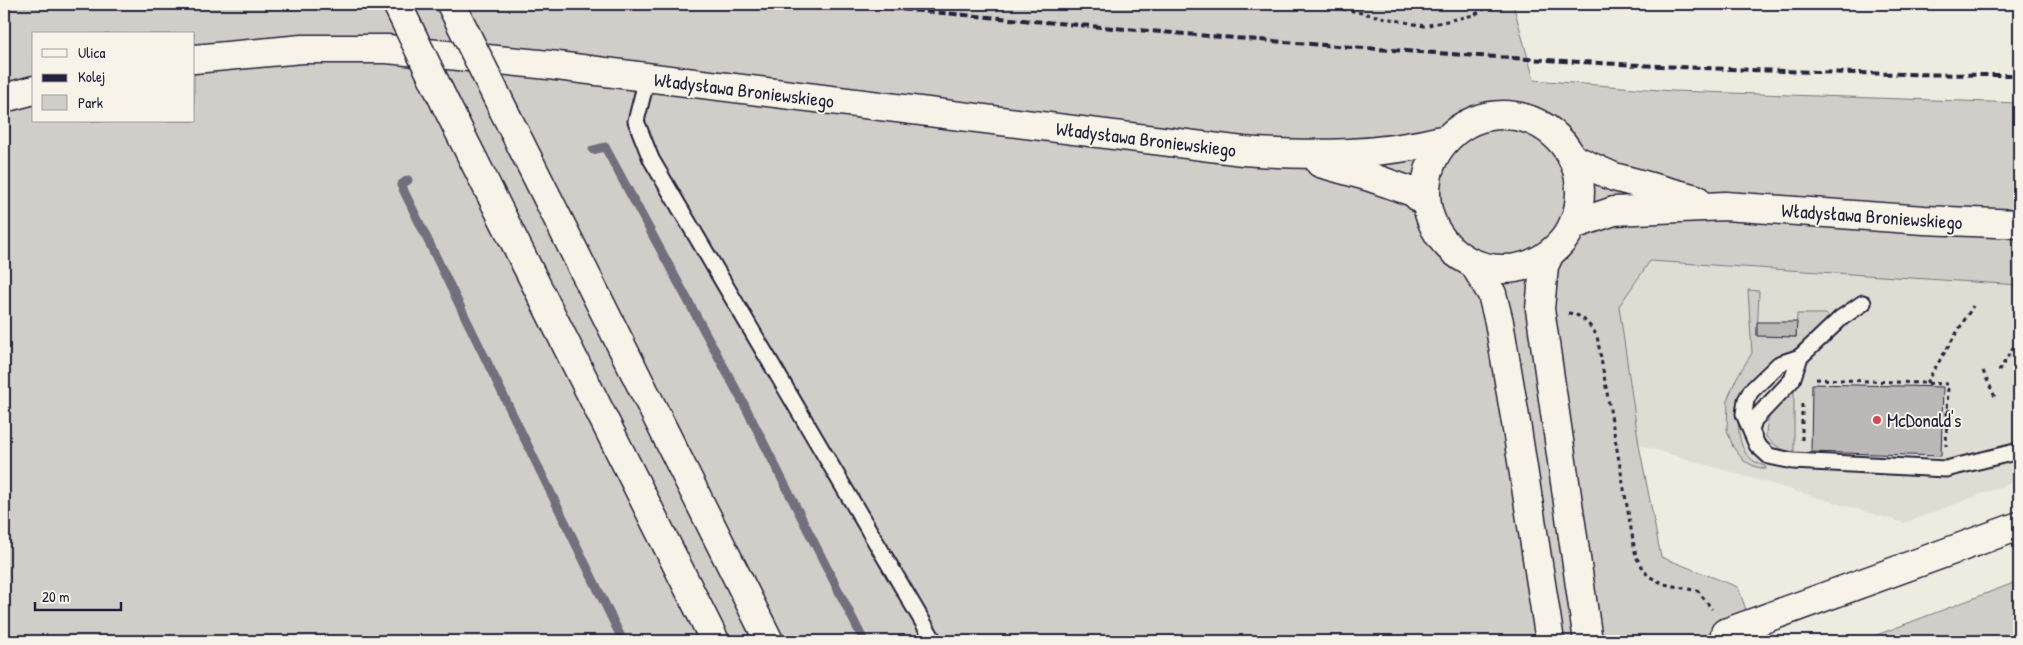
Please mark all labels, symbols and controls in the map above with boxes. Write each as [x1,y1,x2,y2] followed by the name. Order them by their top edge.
[32,32,195,122] legend
[78,42,105,63] text: Ulica
[78,66,105,87] text: Kolej
[652,66,836,114] street label: Władysława Broniewskiego
[78,92,103,113] text: Park
[1054,115,1238,163] street label: Władysława Broniewskiego
[1781,197,1964,235] street label: Władysława Broniewskiego
[1887,407,1961,433] place label: McDonald's
[1871,414,1883,426] marker: McDonald's
[35,580,121,612] scale bar
[42,586,69,607] text: 20 m

